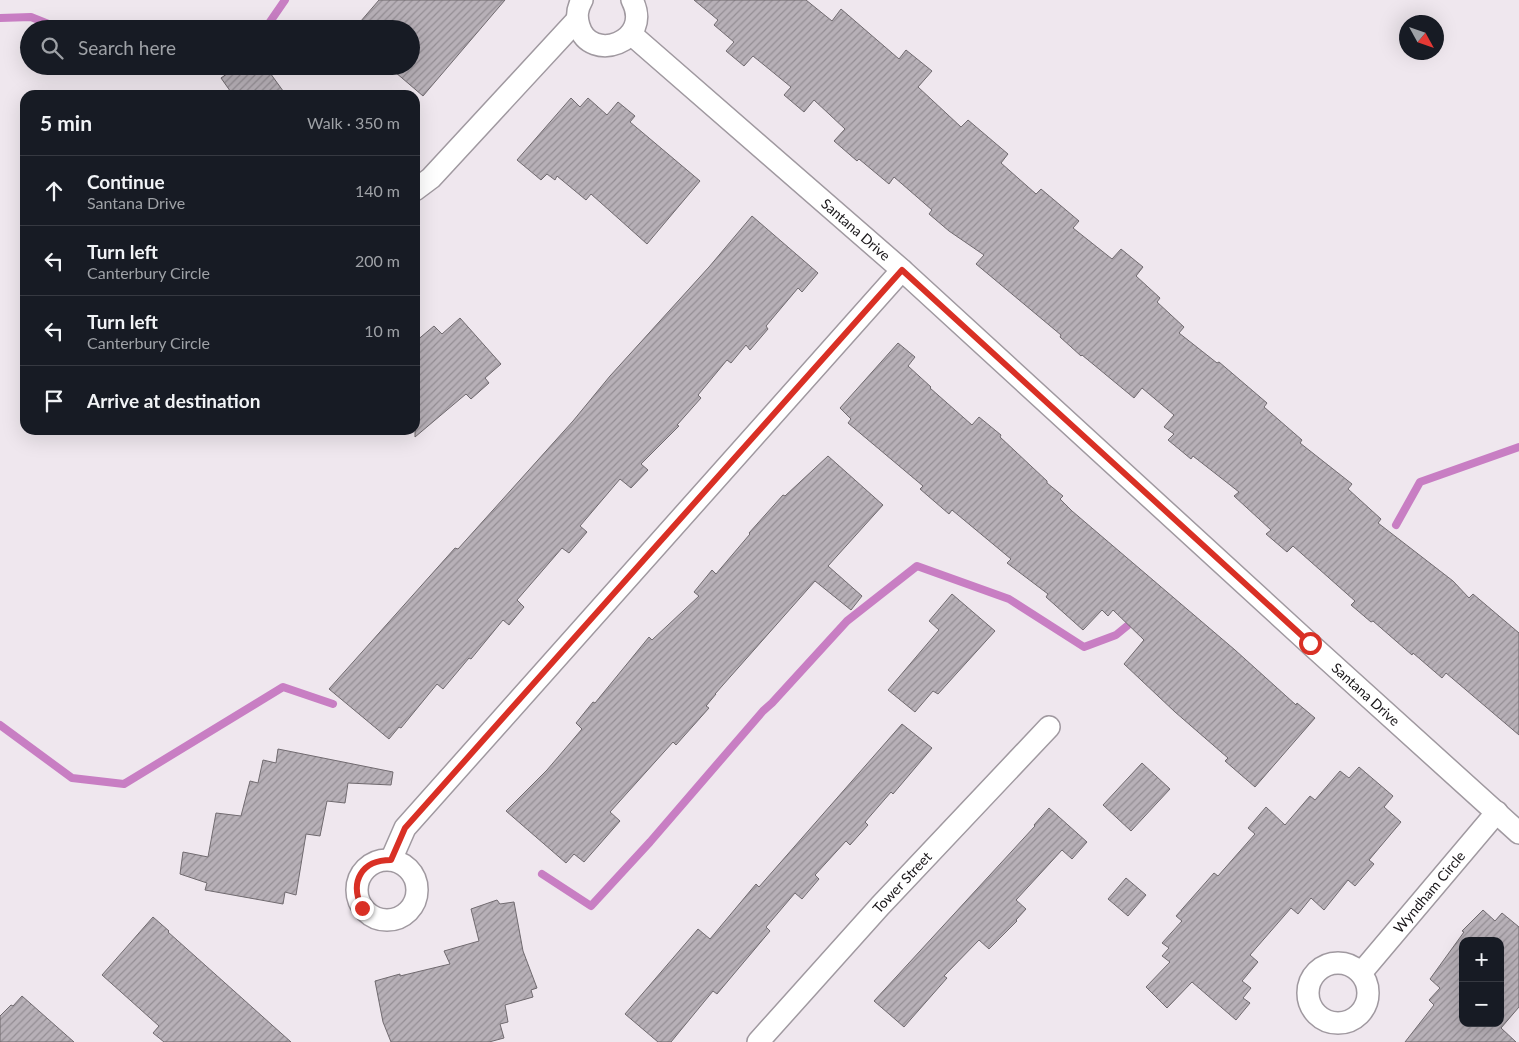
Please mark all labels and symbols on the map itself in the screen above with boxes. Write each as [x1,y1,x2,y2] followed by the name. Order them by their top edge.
[1399,15,1444,60] north arrow
[818,195,894,264] street label: Santana Drive
[1299,632,1322,655] route start
[1329,659,1404,729] street label: Santana Drive
[1390,847,1468,936] street label: Wyndham Circle
[869,848,935,916] street label: Tower Street
[351,897,374,920] route end

